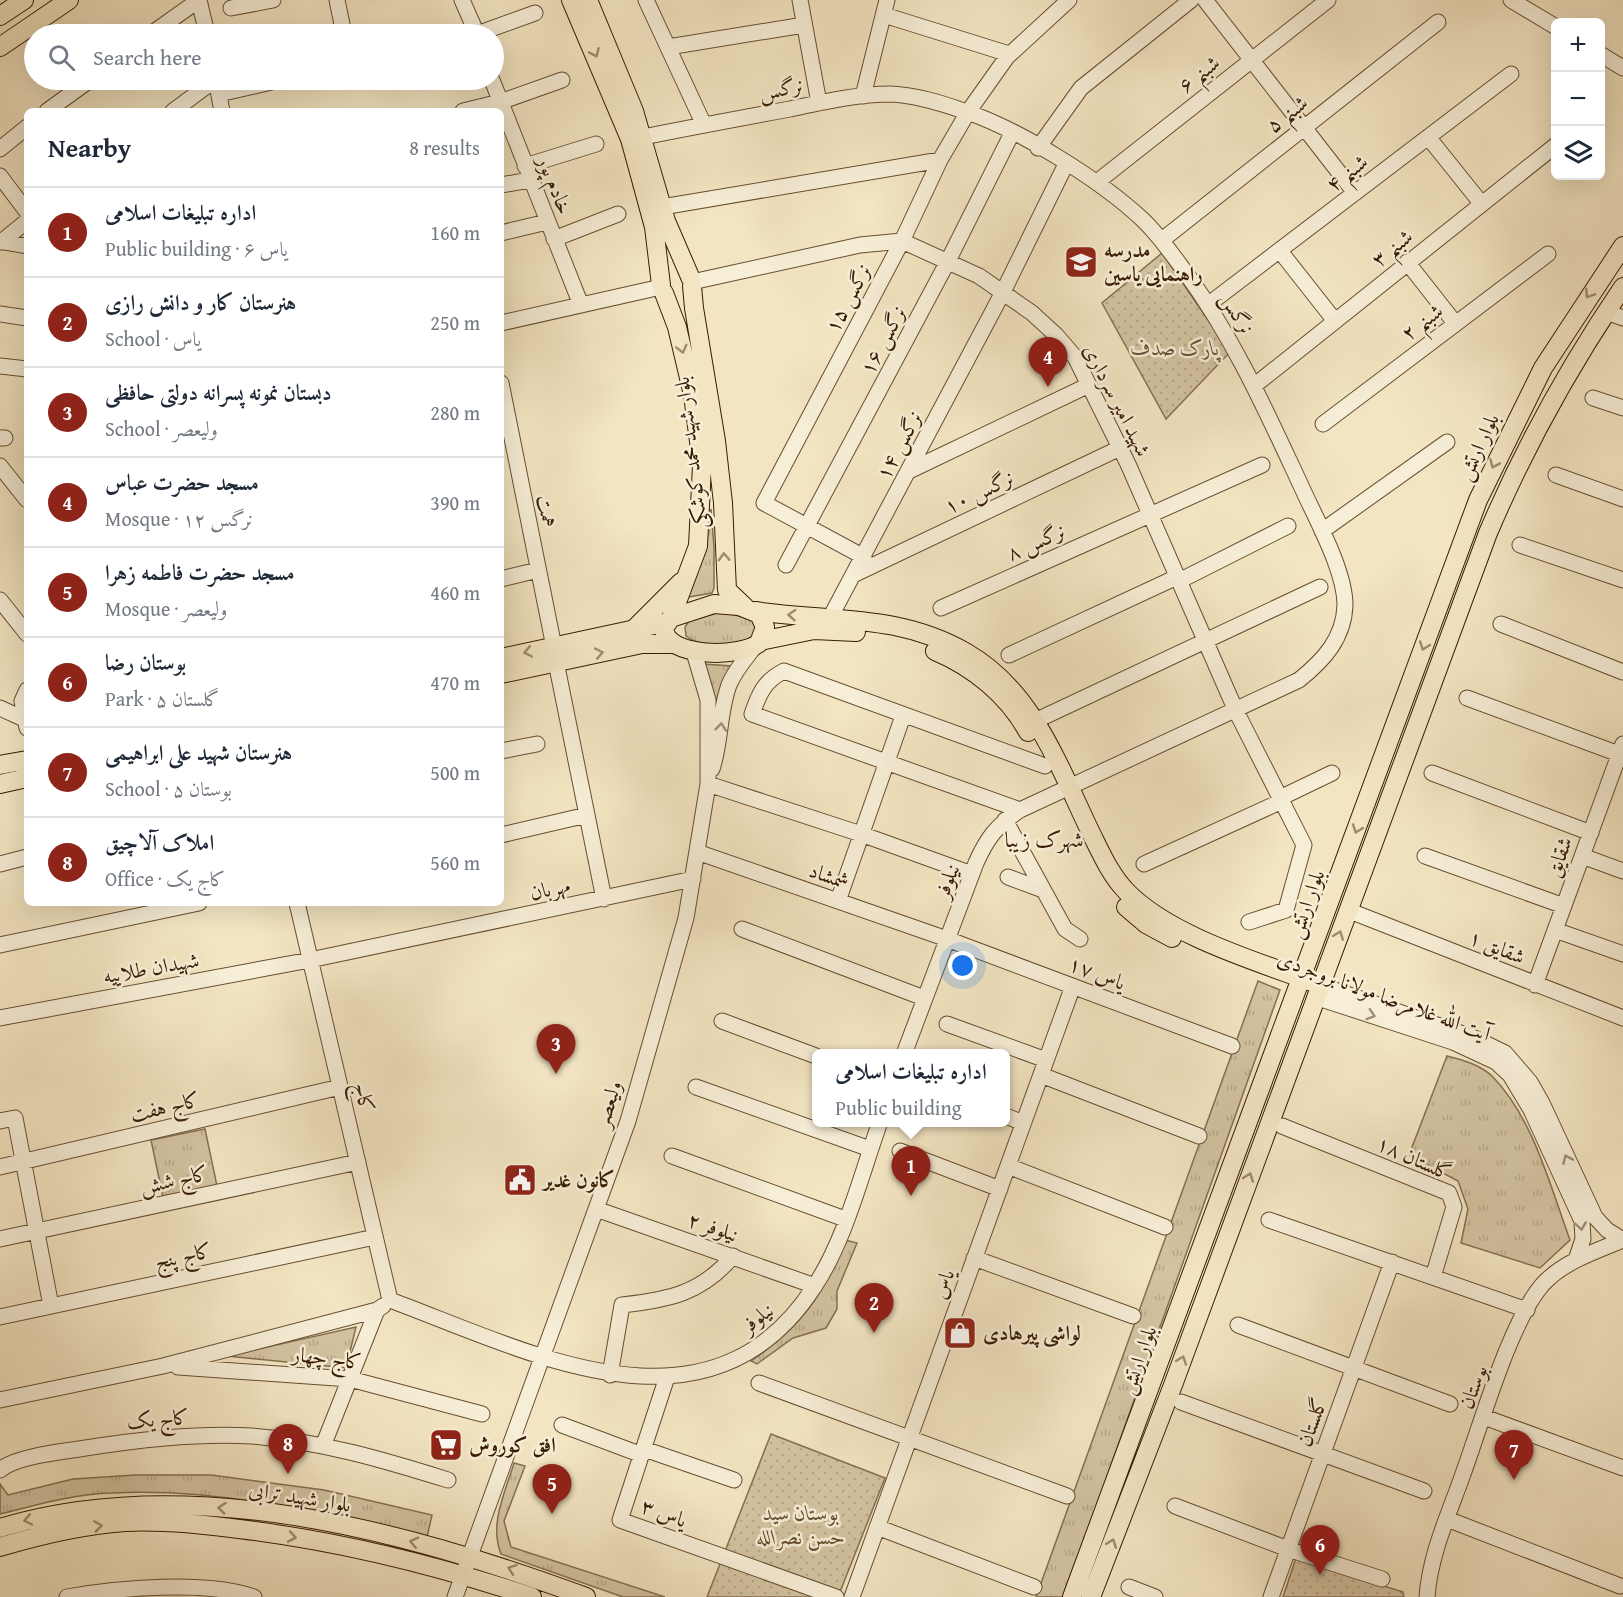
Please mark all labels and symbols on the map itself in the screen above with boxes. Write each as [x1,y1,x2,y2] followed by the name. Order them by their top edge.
[588,47,600,58] one-way arrow
[1171,47,1230,105] street label: شبنم ۶
[756,69,806,108] street label: نرگس
[1259,87,1318,145] street label: شبنم ۵
[1319,146,1378,204] street label: شبنم ۴
[526,149,581,220] street label: خادم پور
[1364,221,1423,279] street label: شبنم ۳
[1104,234,1203,289] place label: مدرسه راهنمایی یاسین
[1063,244,1099,280] school or university icon: مدرسه راهنمایی یاسین
[816,258,879,338] street label: نرگس ۱۵
[1213,286,1262,340] street label: نرگس
[1585,288,1597,298] one-way arrow
[1394,295,1453,353] street label: شبنم ۲
[851,300,914,380] street label: نرگس ۱۶
[1131,332,1221,363] park label: پارک صدف
[1028,338,1068,387] pin: 4
[1076,338,1159,461] street label: شهید امیر سرداری
[675,343,688,353] one-way arrow
[666,375,715,531] street label: بلوار شهید محمد کوشکی
[867,405,930,485] street label: نرگس ۱۴
[1448,408,1507,486] street label: بلوار ارتش
[1489,457,1501,468] one-way arrow
[939,462,1019,521] street label: نرگس ۱۰
[529,492,566,530] street label: همت
[1001,515,1070,568] street label: نرگس ۸
[718,552,731,561] one-way arrow
[788,609,797,622] one-way arrow
[1419,640,1432,651] one-way arrow
[524,645,534,658] one-way arrow
[594,647,604,660] one-way arrow
[714,722,727,731] one-way arrow
[1004,823,1084,855] district label: شهرک زیبا
[1352,823,1365,834] one-way arrow
[1537,832,1580,882] street label: شقایق
[805,854,854,897] street label: شمشاد
[925,859,967,904] street label: نیلوفر
[1279,865,1332,943] street label: بلوار ارتش
[527,869,573,908] street label: مهربان
[1464,921,1530,972] street label: شقایق ۱
[1332,931,1344,942] one-way arrow
[1273,942,1498,1049] street label: آیت الله غلامرضا مولانا بروجردی
[100,944,201,991] street label: شهیدان طلاییه
[1064,948,1131,998] street label: یاس ۱۷
[948,951,977,980] your location
[1365,1008,1376,1021] one-way arrow
[536,1024,576,1074] pin: 3
[585,1077,629,1133] street label: ولیعصر
[342,1079,383,1116] street label: کاج
[127,1083,204,1133] street label: کاج هفت
[1372,1127,1457,1188] street label: گلستان ۱۸
[892,1146,930,1196] pin: 1
[1563,1155,1575,1166] one-way arrow
[137,1157,212,1206] street label: کاج شش
[502,1162,538,1198] public building icon: کانون غدیر
[541,1164,615,1195] place label: کانون غدیر
[1241,1172,1254,1183] one-way arrow
[684,1203,743,1250] street label: نیلوفر ۲
[1574,1222,1587,1231] one-way arrow
[151,1234,215,1281] street label: کاج پنج
[923,1264,963,1303] street label: یاس
[854,1284,894,1333] pin: 2
[732,1295,780,1342] street label: نیلوفر
[942,1315,978,1351] shop icon: لواشی پیرهادی
[983,1317,1081,1348] place label: لواشی پیرهادی
[1111,1321,1164,1399] street label: بلوار ارتش
[288,1338,364,1381] street label: کاج چهار
[1174,1355,1187,1366] one-way arrow
[1450,1360,1495,1413] street label: بوستان
[1288,1393,1335,1451] street label: گلستان
[126,1401,191,1440] street label: کاج یک
[268,1424,308,1474] pin: 8
[428,1427,464,1463] supermarket icon: افق کوروش
[469,1429,556,1460] place label: افق کوروش
[1494,1430,1534,1480] pin: 7
[532,1464,572,1514] pin: 5
[247,1473,353,1520] street label: بلوار شهید ترابی
[637,1490,692,1535] street label: یاس ۳
[756,1497,846,1552] park label: بوستان سید حسن نصرالله
[217,1502,226,1515] one-way arrow
[24,1513,34,1526] one-way arrow
[94,1520,103,1532] one-way arrow
[1300,1526,1340,1575] pin: 6
[287,1530,297,1542] one-way arrow
[409,1536,419,1549] one-way arrow
[1105,1538,1118,1548] one-way arrow
[507,1564,517,1577] one-way arrow

